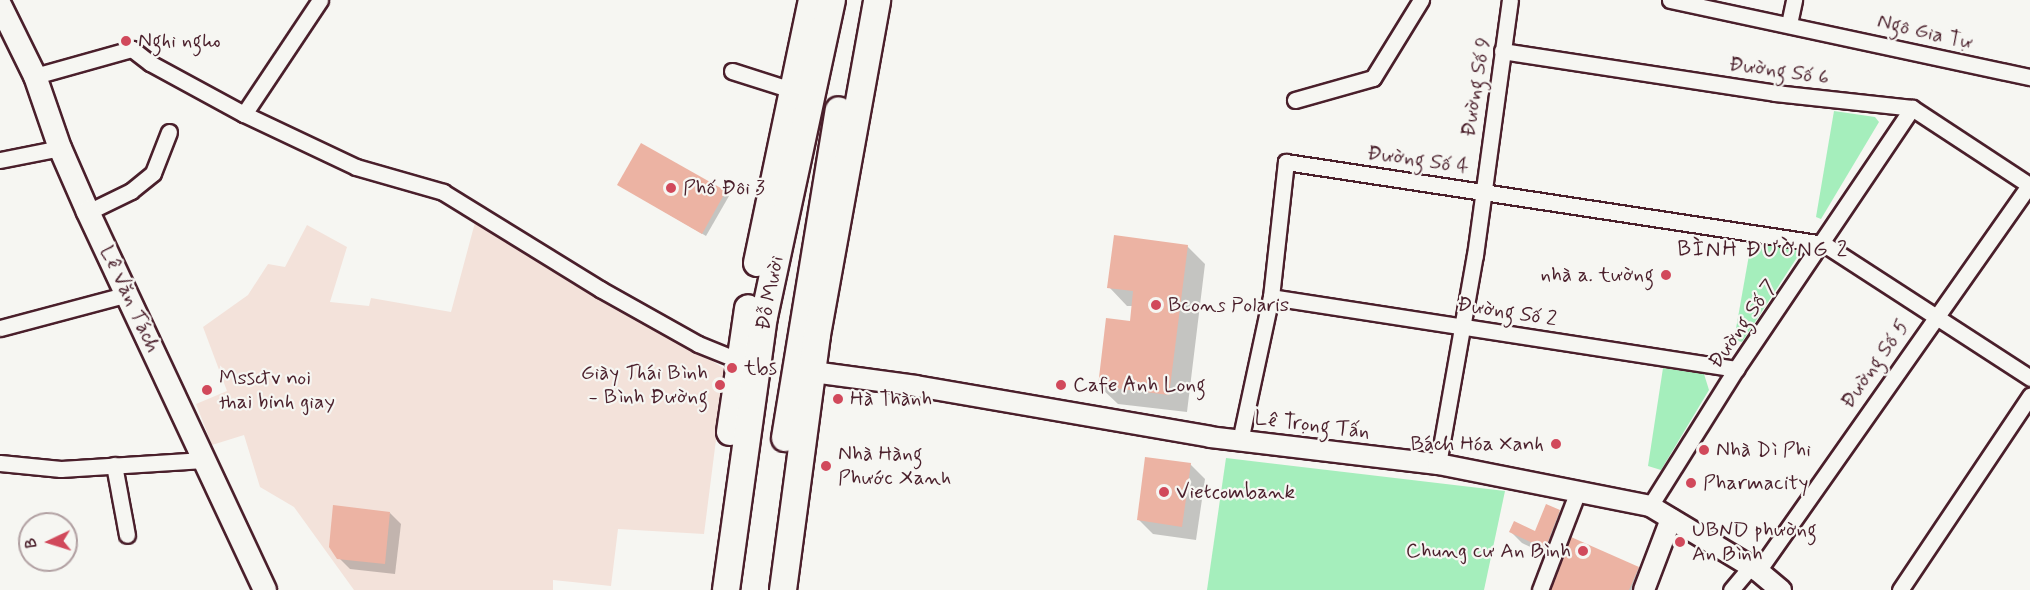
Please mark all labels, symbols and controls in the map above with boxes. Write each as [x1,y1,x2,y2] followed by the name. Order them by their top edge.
[1875,9,1975,55] street label: Ngô Gia Tự
[138,28,221,54] place label: Nghi ngho
[119,34,133,48] marker: Nghi ngho
[1456,35,1496,139] street label: Đường Số 9
[1727,52,1831,90] street label: Đường Số 6
[1366,140,1470,180] street label: Đường Số 4
[683,175,765,201] place label: Phố Đôi 3
[664,181,678,195] marker: Phố Đôi 3
[1678,238,1848,264] district label: BÌNH ĐƯỜNG 2
[95,243,165,355] street label: Lê Văn Tách
[750,254,790,332] street label: Đỗ Mười
[1541,262,1654,288] place label: nhà a. tường
[1659,268,1673,282] marker: nhà a. tường
[1703,275,1783,373] street label: Đường Số 7
[1168,292,1290,318] place label: Bcons Polaris
[1455,292,1559,332] street label: Đường Số 2
[1149,298,1163,312] marker: Bcons Polaris
[1835,315,1915,413] street label: Đường Số 5
[744,355,777,381] place label: tbs
[581,360,708,410] place label: Giày Thái Bình - Bình Đường
[725,361,739,375] marker: tbs
[219,365,335,415] place label: Mssctv noi thai binh giay
[1073,372,1208,398] place label: Cafe Anh Long
[713,378,727,392] marker: Giày Thái Bình - Bình Đường
[1054,378,1068,392] marker: Cafe Anh Long
[200,383,214,397] marker: Mssctv noi thai binh giay
[850,386,932,412] place label: Hà Thành
[831,392,845,406] marker: Hà Thành
[1254,406,1370,444] street label: Lê Trọng Tấn
[1410,431,1544,457] place label: Bách Hóa Xanh
[1549,437,1563,451] marker: Bách Hóa Xanh
[1716,437,1811,463] place label: Nhà Dì Phi
[838,441,944,491] place label: Nhà Hàng Phước Xanh
[1697,443,1711,457] marker: Nhà Dì Phi
[819,459,833,473] marker: Nhà Hàng Phước Xanh
[1703,470,1808,496] place label: Pharmacity
[1684,476,1698,490] marker: Pharmacity
[1176,479,1295,505] place label: Vietcombank
[1157,485,1171,499] marker: Vietcombank
[18,512,78,572] north arrow
[1692,517,1817,567] place label: UBND phường An Bình
[1673,535,1687,549] marker: UBND phường An Bình
[21,537,42,549] text: B
[1407,538,1571,564] place label: Chung cư An Bình
[1576,544,1590,558] marker: Chung cư An Bình

